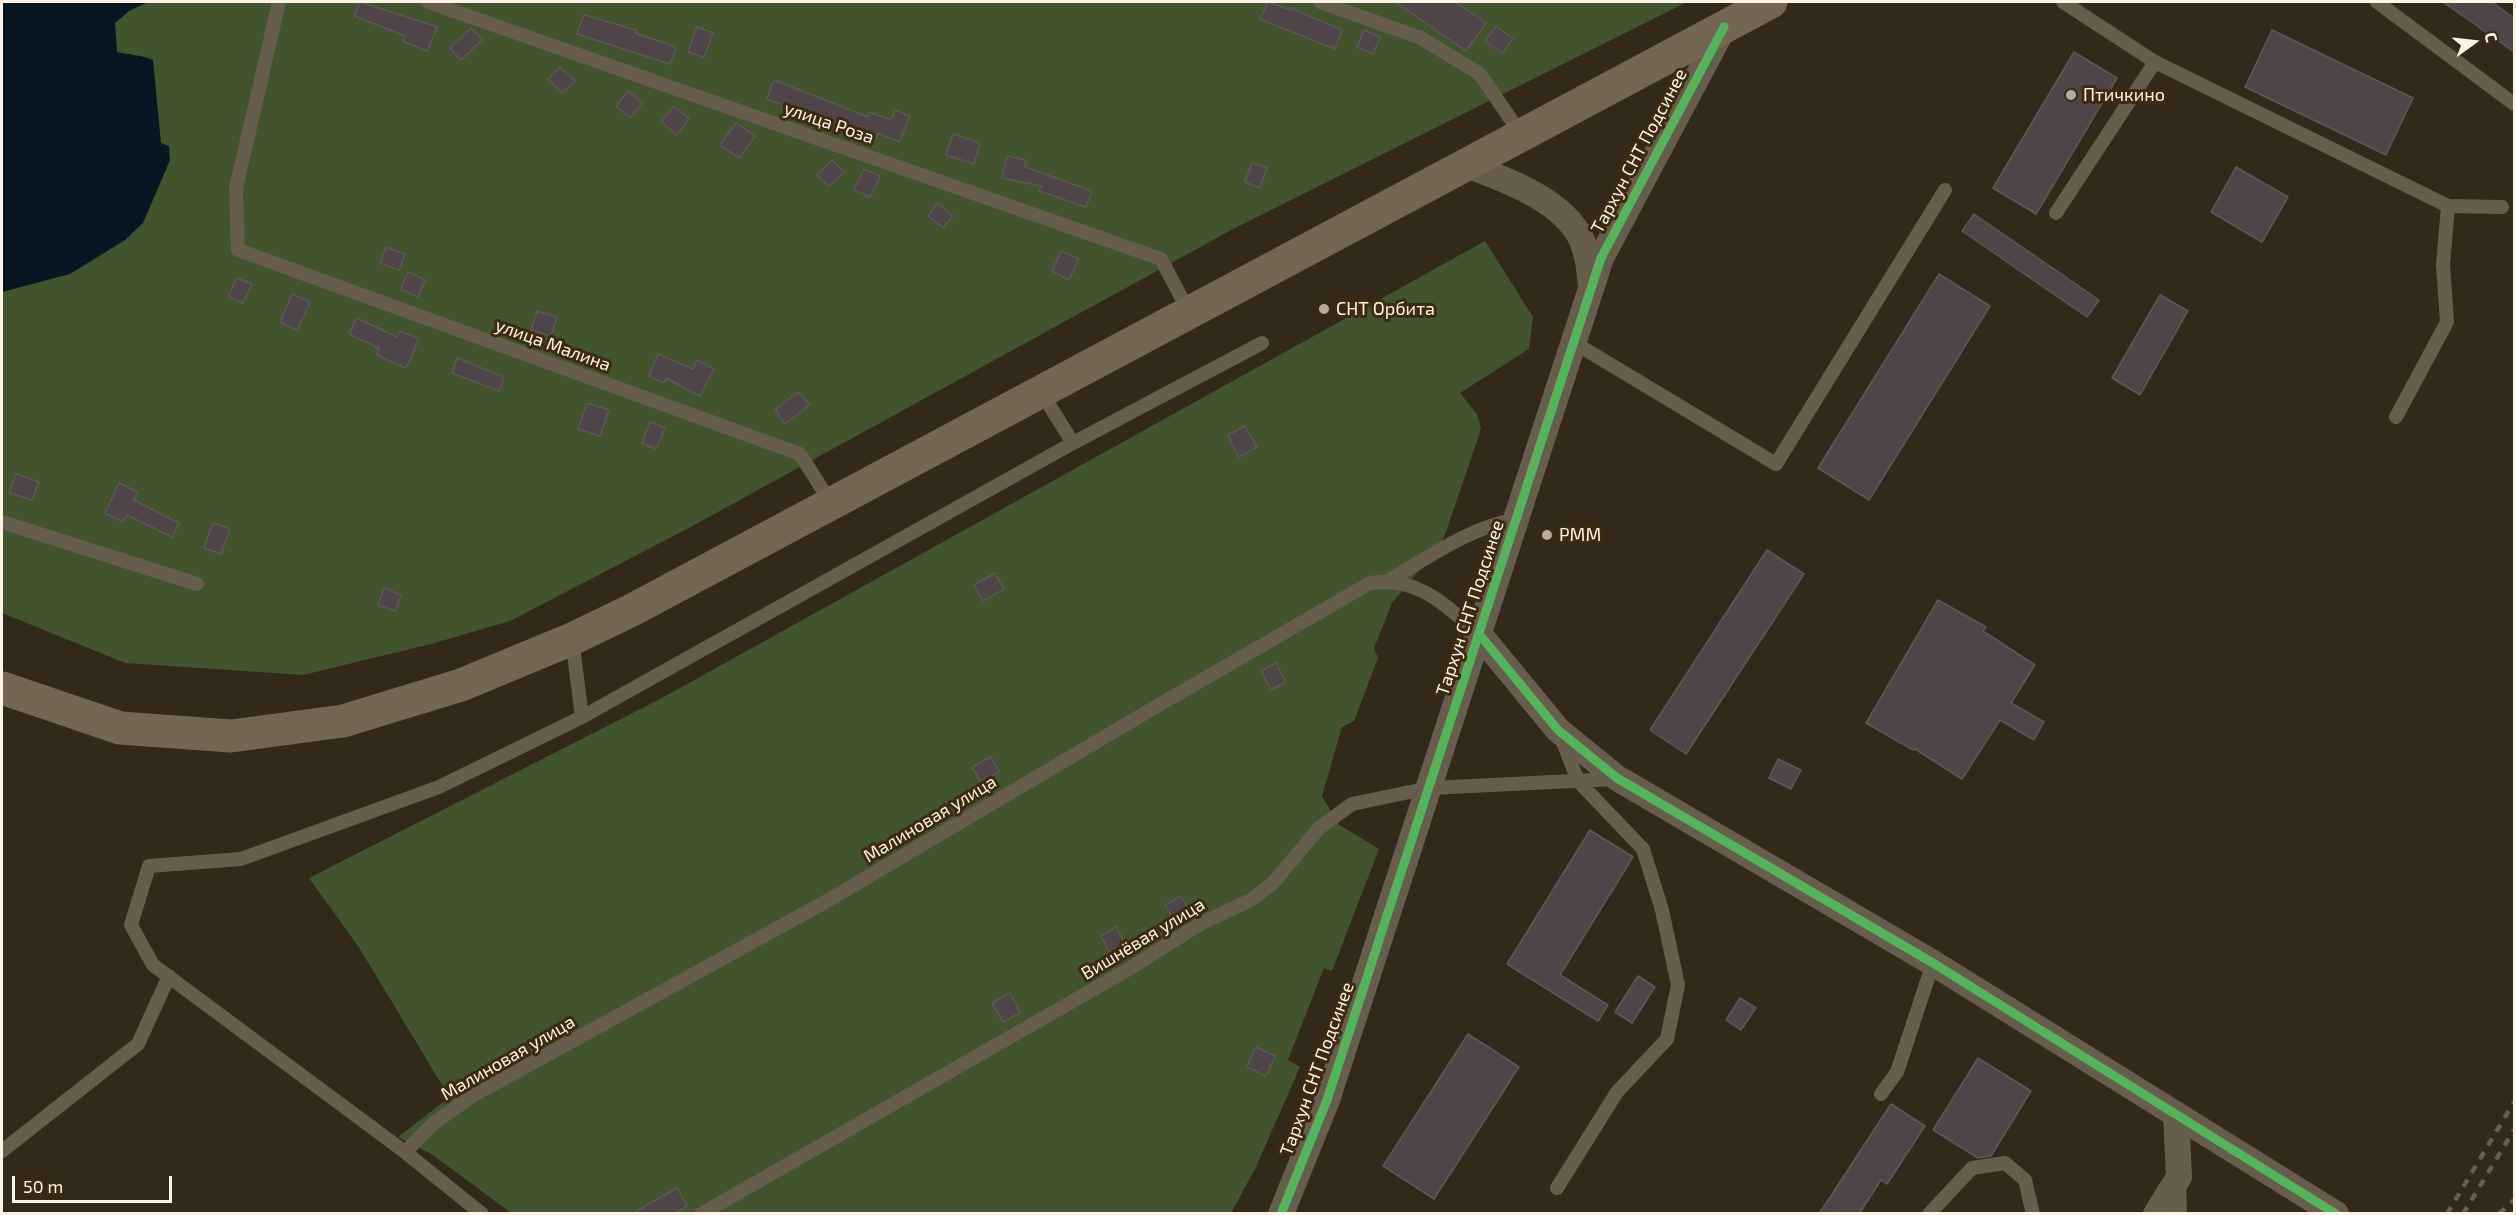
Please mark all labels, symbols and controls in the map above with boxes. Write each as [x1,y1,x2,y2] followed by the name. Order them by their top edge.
[2444,12,2504,72] north arrow
[2481,30,2502,44] text: С
[1586,65,1692,237] street label: Тархун СНТ Подсинее
[2083,84,2165,106] place label: Птичкино
[2064,88,2078,102] marker: Птичкино
[781,98,877,148] street label: улица Роза
[1336,298,1435,320] place label: СНТ Орбита
[1317,302,1331,316] marker: СНТ Орбита
[492,314,614,376] street label: улица Малина
[1431,518,1509,698] street label: Тархун СНТ Подсинее
[1559,524,1601,546] place label: РММ
[1540,528,1554,542] marker: РММ
[860,771,1000,867] street label: Малиновая улица
[1077,894,1209,984] street label: Вишнёвая улица
[1276,979,1358,1159] street label: Тархун СНТ Подсинее
[437,1011,579,1105] street label: Малиновая улица
[15,1164,176,1202] scale bar
[23,1175,63,1197] text: 50 m

